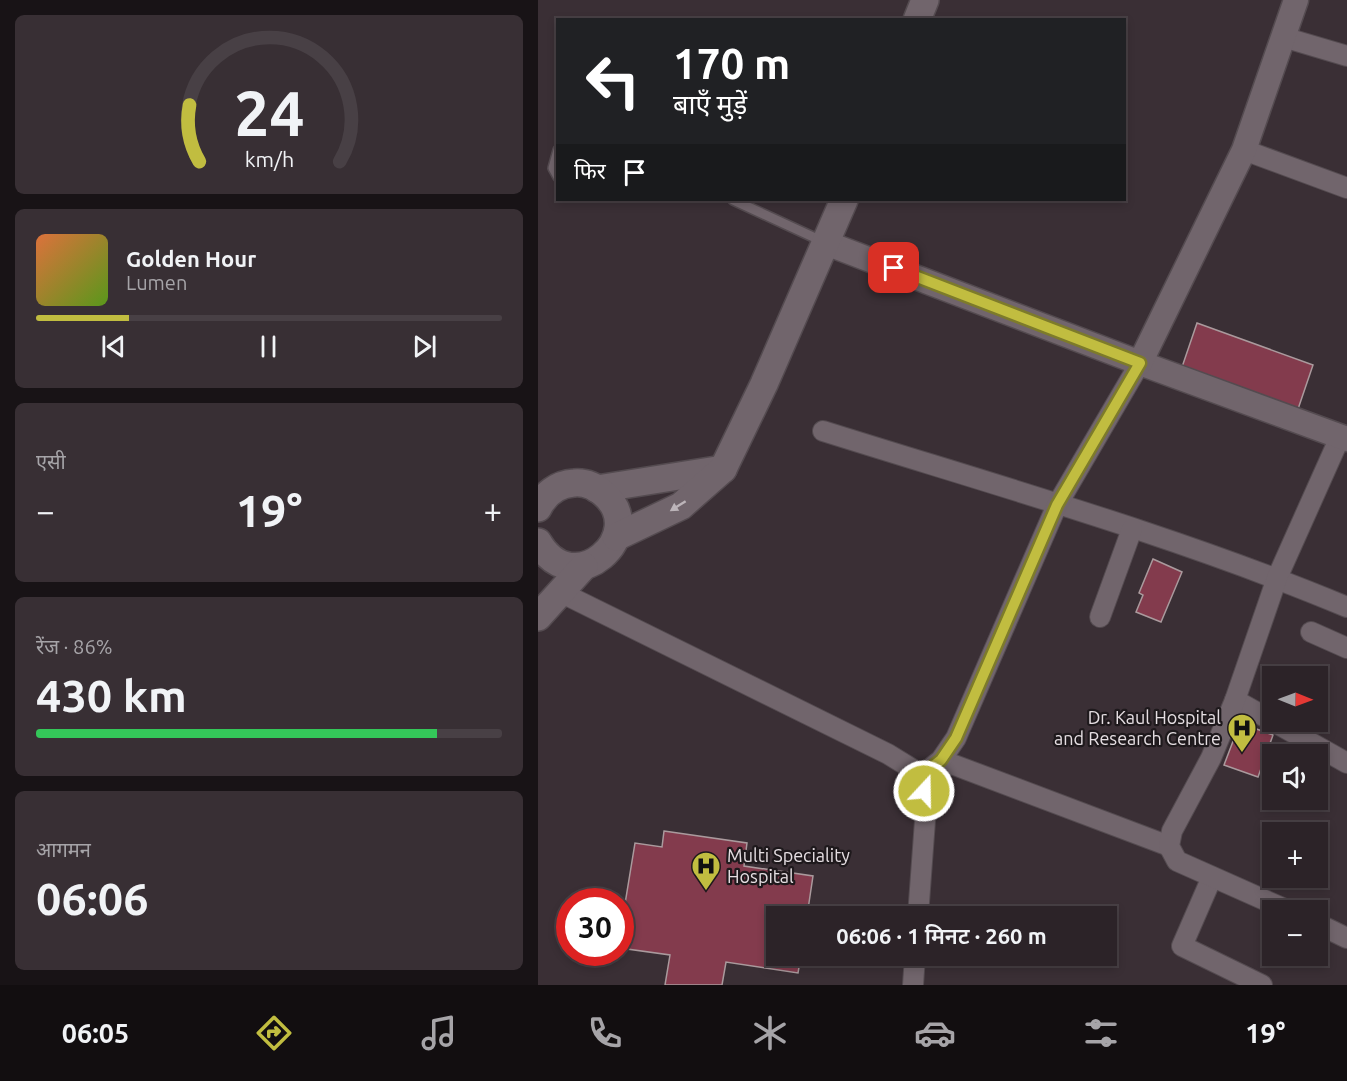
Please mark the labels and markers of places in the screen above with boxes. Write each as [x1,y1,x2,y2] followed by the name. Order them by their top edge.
[868,242,919,293] pin
[1054,707,1221,748] place label: Dr. Kaul Hospital and Research Centre
[1226,712,1258,754] hospital icon: Dr. Kaul Hospital and Research Centre
[727,845,850,886] place label: Multi Speciality Hospital
[690,850,722,892] hospital icon: Multi Speciality Hospital

